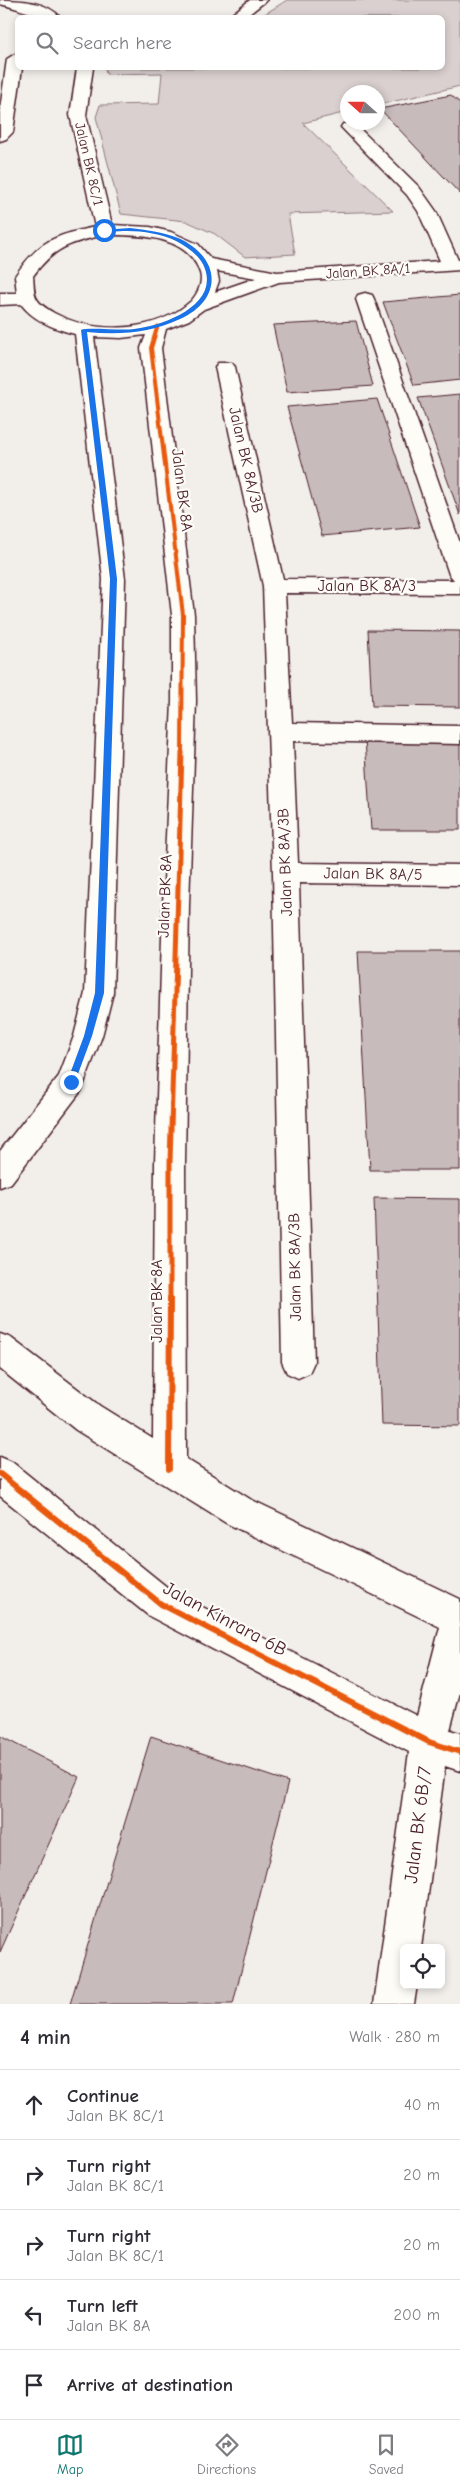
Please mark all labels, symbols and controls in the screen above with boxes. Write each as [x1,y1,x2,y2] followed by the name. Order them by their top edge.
[15,15,445,70] search box
[33,29,61,57] icon: search
[73,32,172,54] text: Search here
[340,85,385,130] north arrow
[71,121,107,207] street label: Jalan BK 8C/1
[93,219,116,242] route start
[325,260,411,282] street label: Jalan BK 8A/1
[225,405,267,515] street label: Jalan BK 8A/3B
[168,448,196,532] street label: Jalan BK 8A
[318,577,416,595] street label: Jalan BK 8A/3
[274,808,296,916] street label: Jalan BK 8A/3B
[155,854,175,938] street label: Jalan BK 8A
[323,864,423,884] street label: Jalan BK 8A/5
[60,1071,83,1094] route end
[285,1213,305,1321] street label: Jalan BK 8A/3B
[148,1259,166,1343] street label: Jalan BK 8A
[159,1577,291,1661] street label: Jalan Kinrara 6B
[400,1765,436,1885] street label: Jalan BK 6B/7
[400,1944,445,1989] map controls
[400,1944,445,1989] button: locate
[20,2025,71,2049] text: 4 min
[349,2028,440,2046] text: Walk · 280 m
[67,2085,139,2107] text: Continue
[20,2091,48,2119] icon: ahead
[404,2096,440,2114] text: 40 m
[67,2107,164,2125] text: Jalan BK 8C/1
[67,2155,151,2177] text: Turn right
[20,2161,48,2189] icon: right
[403,2166,440,2184] text: 20 m
[67,2177,164,2195] text: Jalan BK 8C/1
[67,2225,151,2247] text: Turn right
[20,2231,48,2259] icon: right
[403,2236,440,2254] text: 20 m
[67,2247,164,2265] text: Jalan BK 8C/1
[67,2295,138,2317] text: Turn left
[20,2301,48,2329] icon: left
[394,2306,440,2324] text: 200 m
[67,2317,150,2335] text: Jalan BK 8A
[20,2371,48,2399] icon: arrive
[67,2374,233,2396] text: Arrive at destination
[56,2431,84,2478] tab: Map
[197,2431,256,2478] tab: Directions
[369,2431,404,2478] tab: Saved

